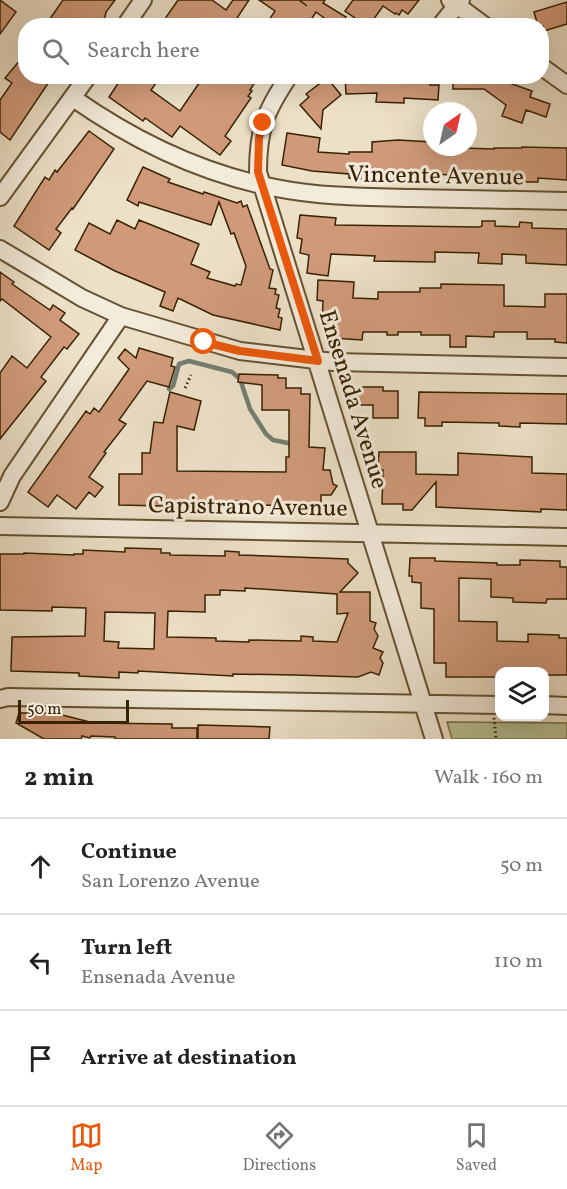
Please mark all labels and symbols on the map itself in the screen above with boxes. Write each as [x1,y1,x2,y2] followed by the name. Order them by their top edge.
[423,102,477,156] north arrow
[249,109,275,135] route end
[348,158,524,196] street label: Vincente Avenue
[309,306,395,493] street label: Ensenada Avenue
[190,328,216,354] route start
[148,489,348,527] street label: Capistrano Avenue
[18,697,129,724] scale bar

